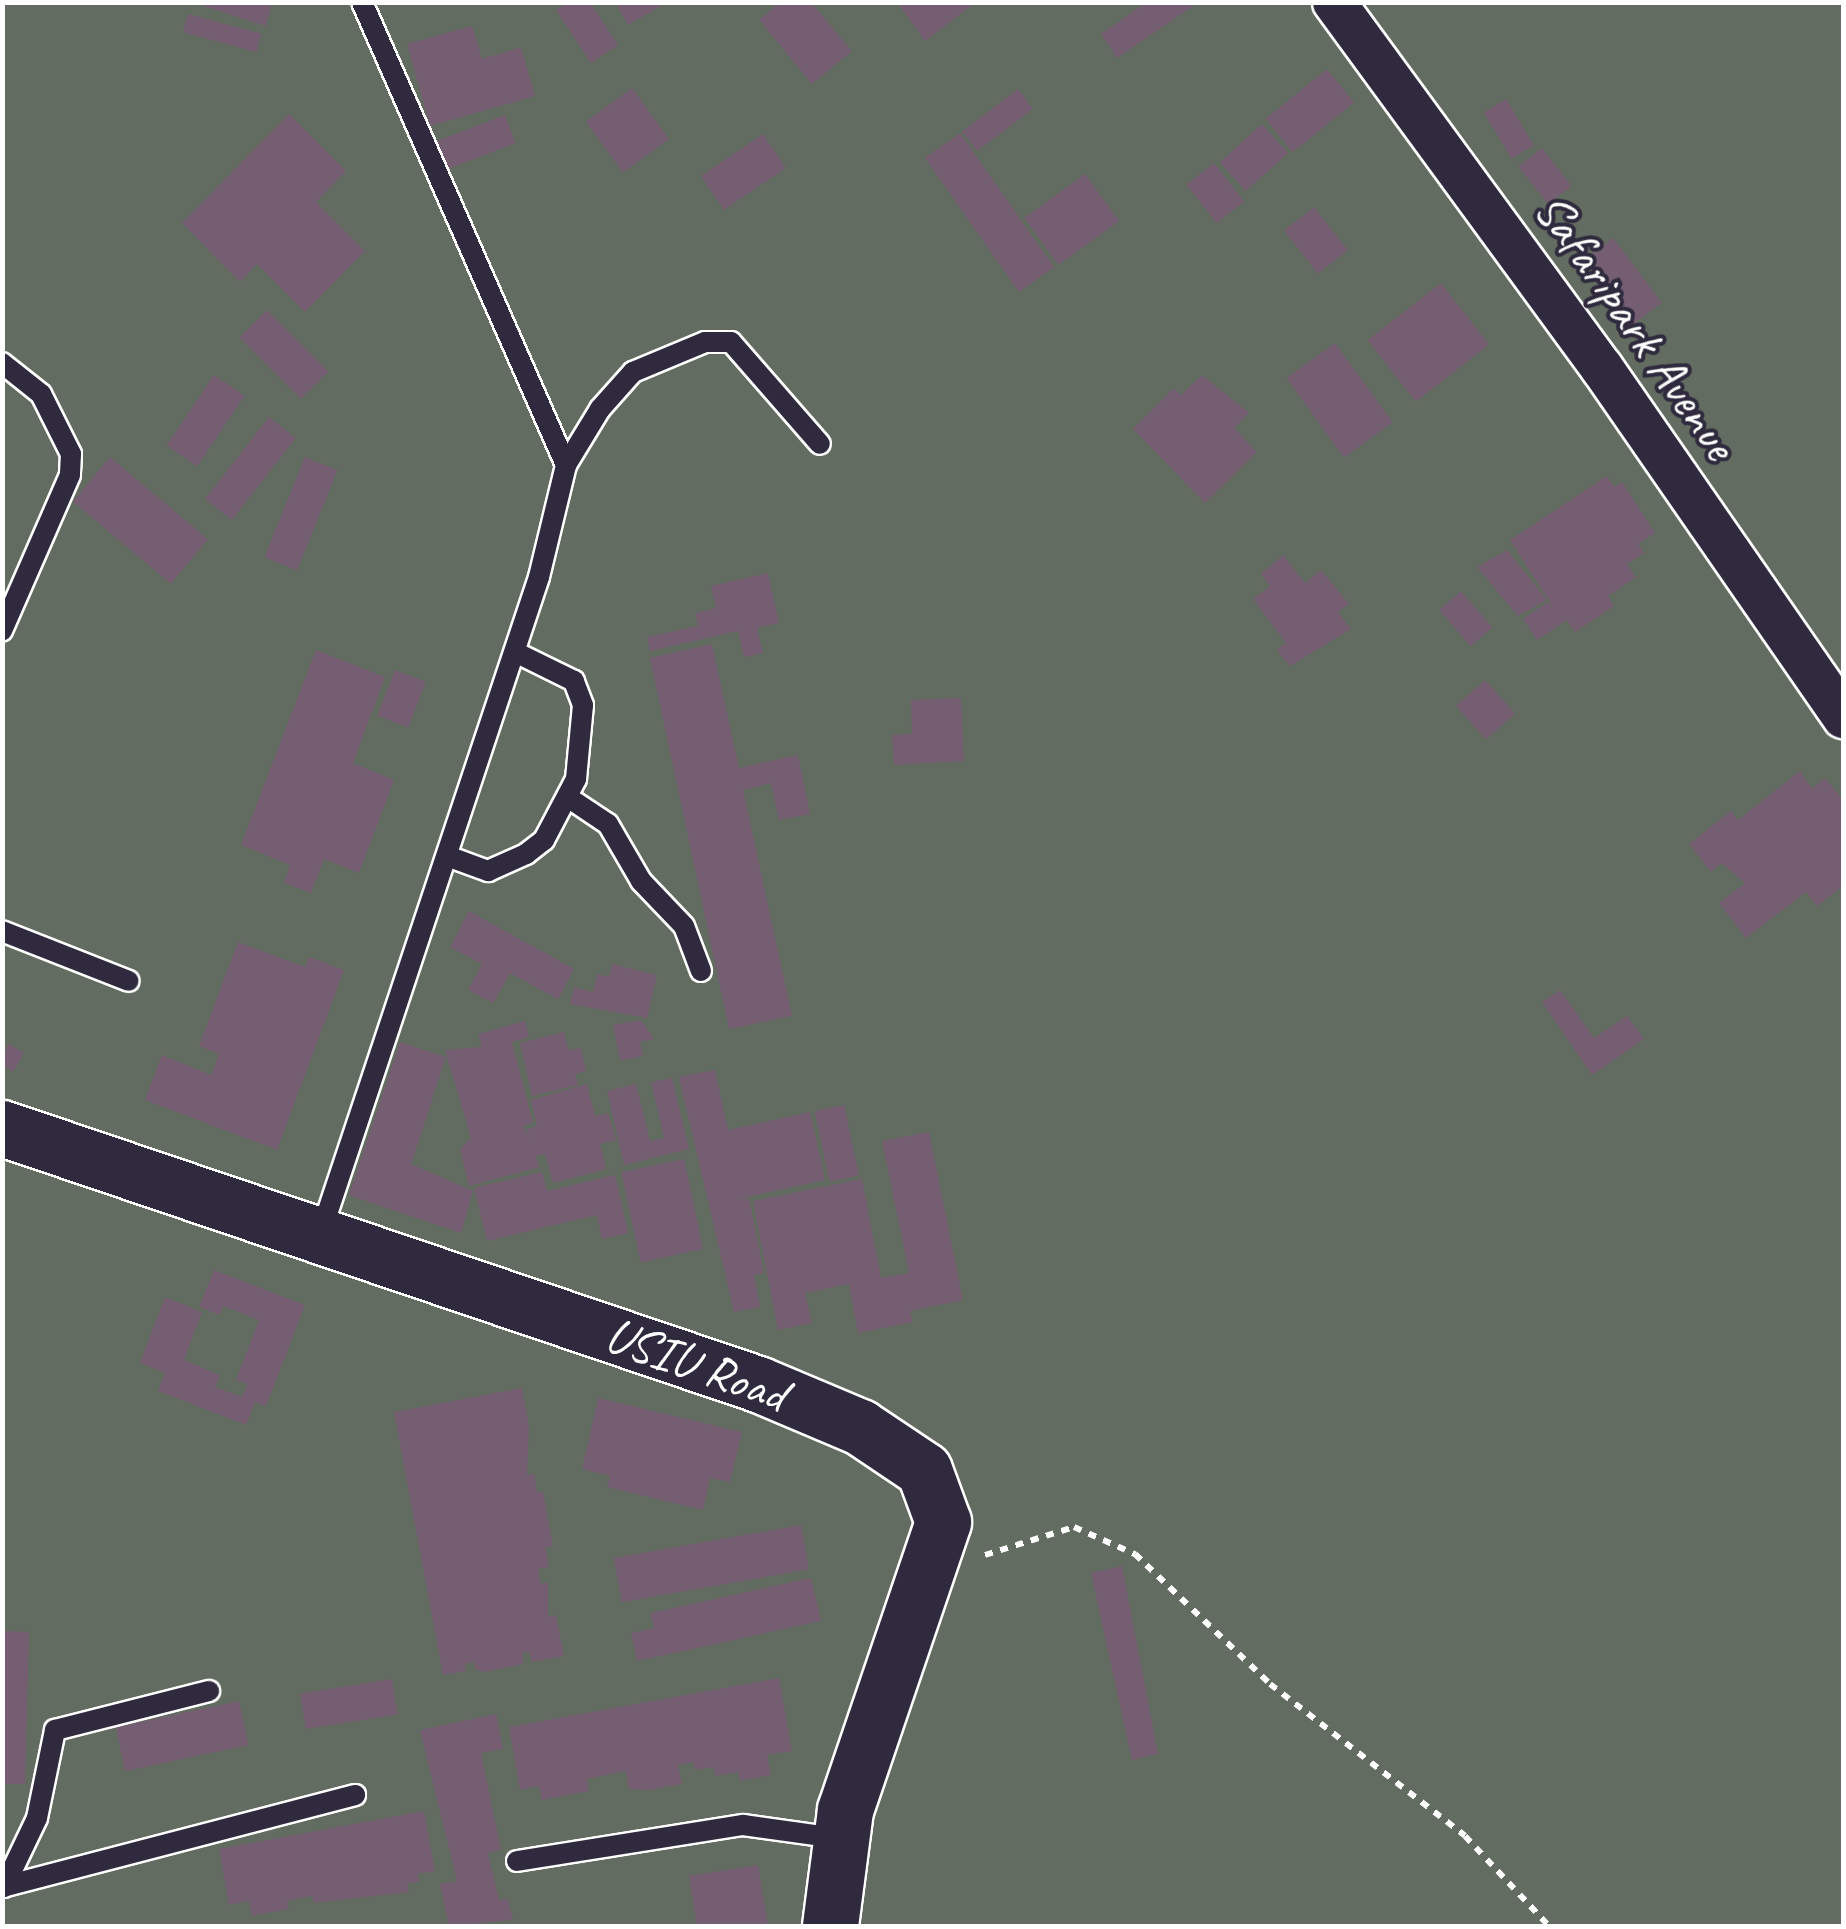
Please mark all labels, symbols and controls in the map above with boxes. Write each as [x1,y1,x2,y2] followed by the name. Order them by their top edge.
[1522,181,1750,471] street label: Safaripark Avenue
[597,1303,795,1425] street label: USIU Road

